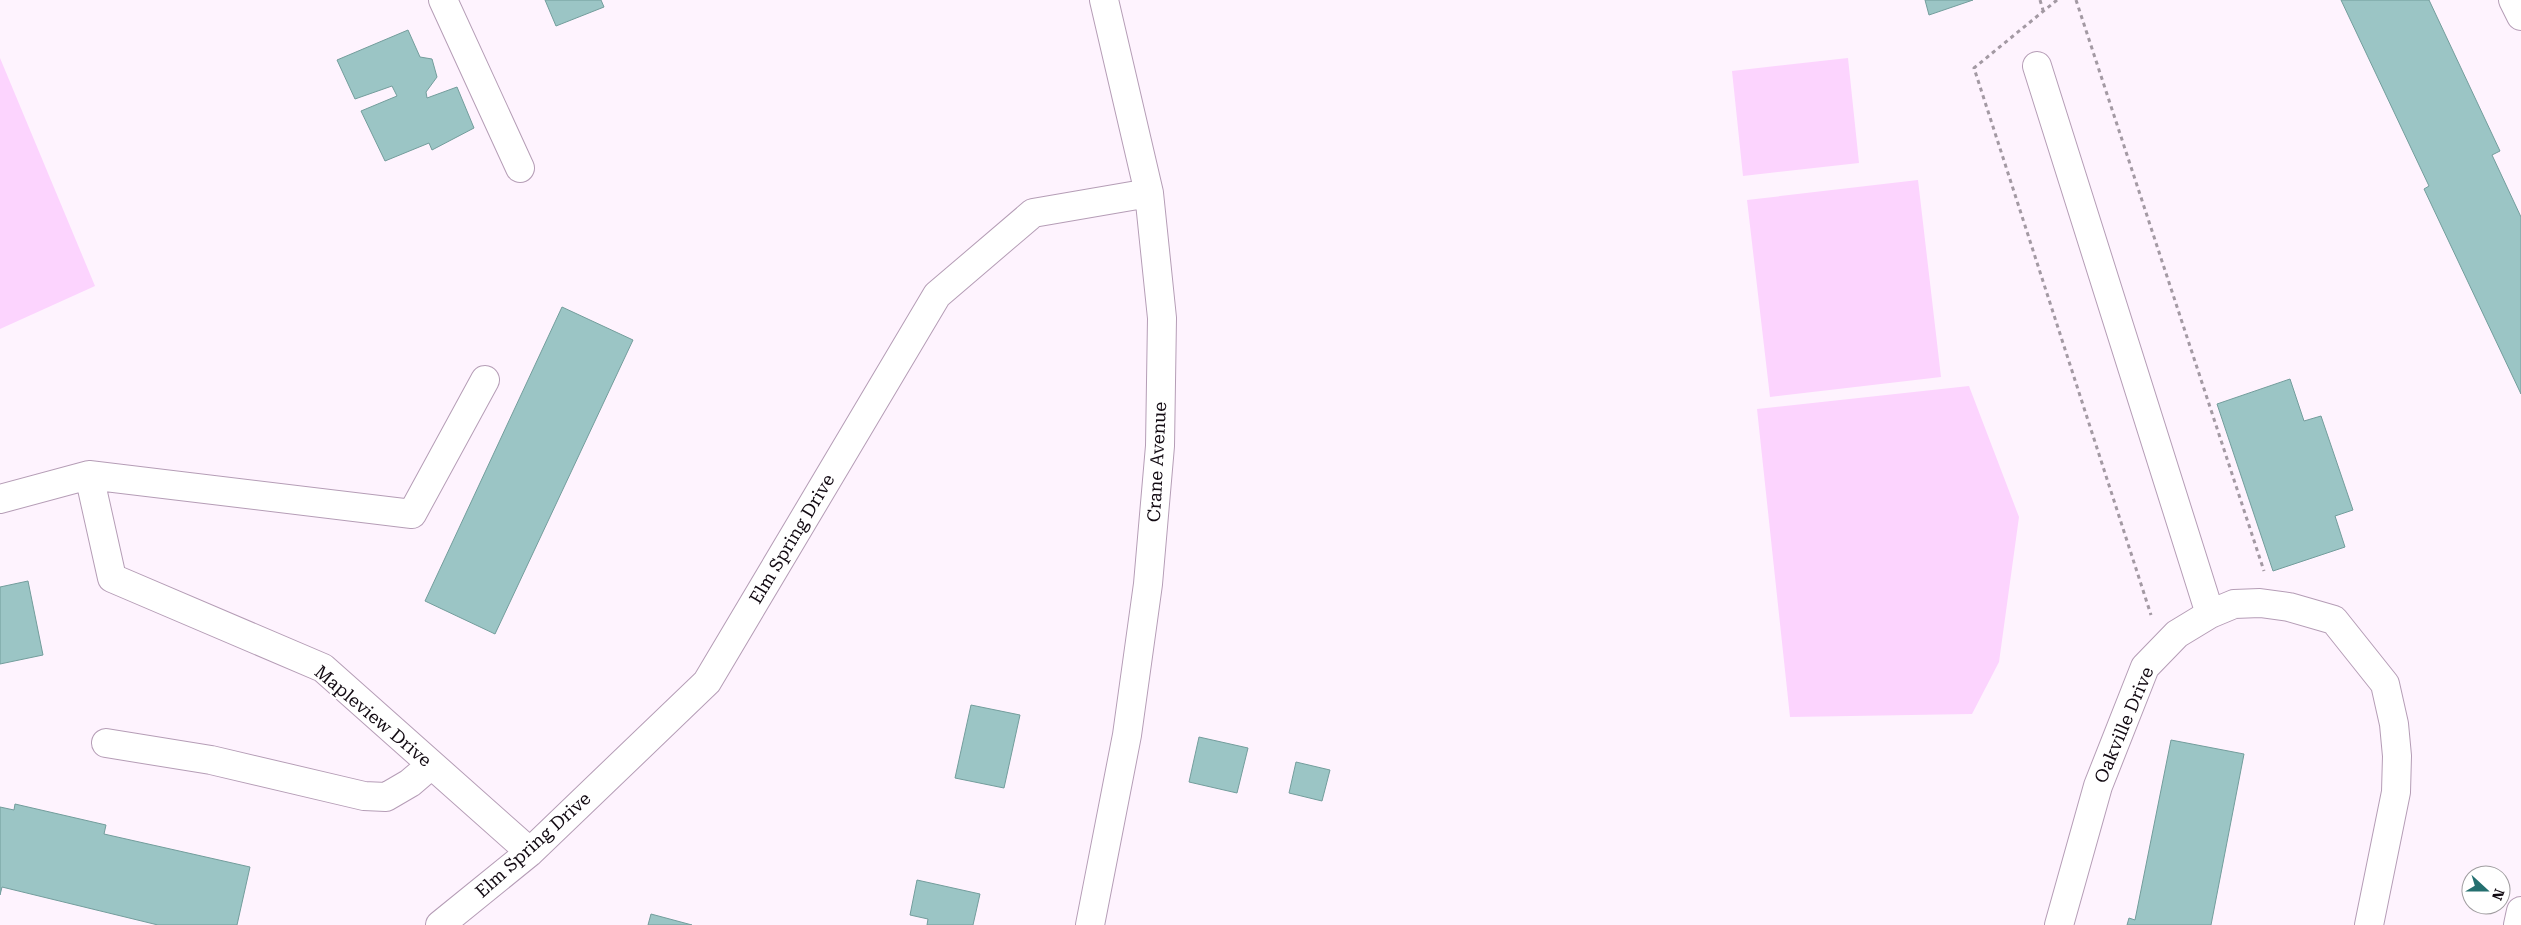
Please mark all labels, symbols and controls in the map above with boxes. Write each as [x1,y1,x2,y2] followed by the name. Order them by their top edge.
[1143,401,1170,523] street label: Crane Avenue
[745,470,839,607] street label: Elm Spring Drive
[311,661,436,771] street label: Mapleview Drive
[2090,664,2157,786] street label: Oakville Drive
[471,787,595,902] street label: Elm Spring Drive
[2461,865,2511,915] north arrow
[2489,887,2508,903] text: N

